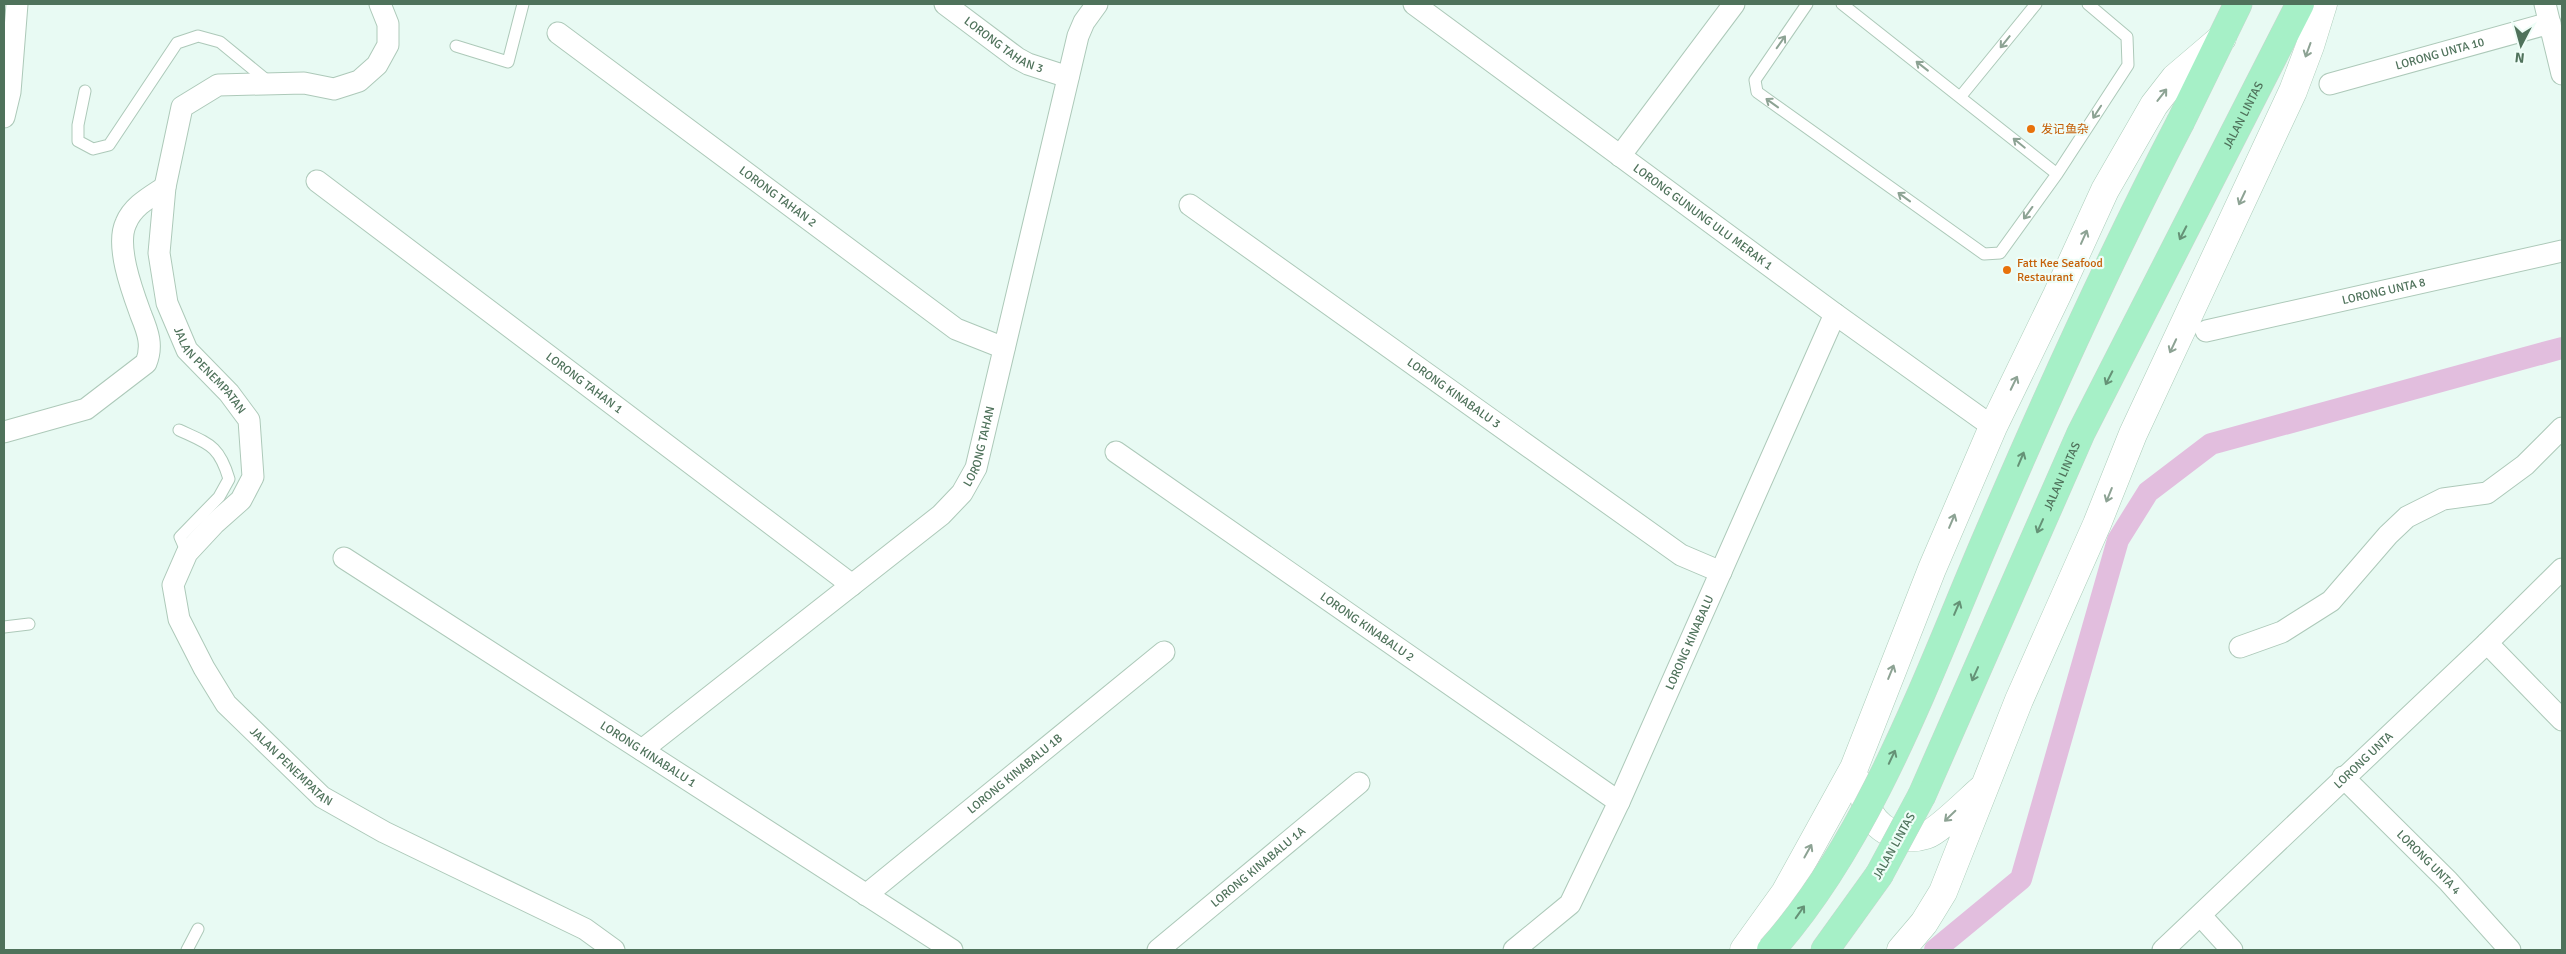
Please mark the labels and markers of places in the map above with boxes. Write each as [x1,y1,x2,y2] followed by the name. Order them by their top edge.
[2041,122,2089,137] place label: 发记鱼杂
[2025,123,2037,135] marker: 发记鱼杂
[2017,256,2103,285] place label: Fatt Kee Seafood Restaurant
[2001,264,2013,276] marker: Fatt Kee Seafood Restaurant

